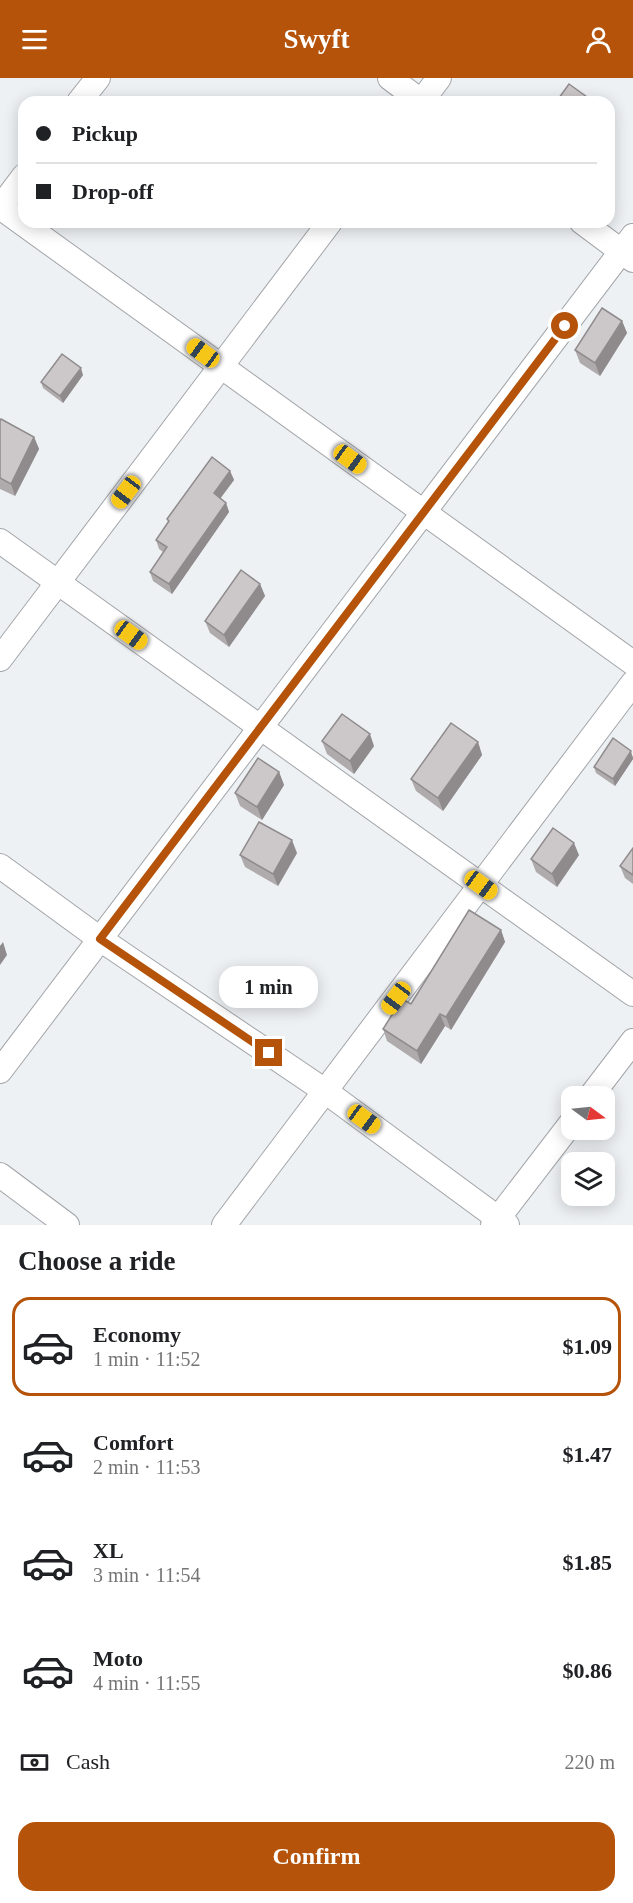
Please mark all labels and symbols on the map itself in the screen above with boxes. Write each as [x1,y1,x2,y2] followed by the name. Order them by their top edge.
[551,312,578,339] route start
[183,335,223,371] car
[330,441,370,477] car
[108,472,144,512] car
[111,617,151,653] car
[461,867,501,903] car
[220,966,318,1008] callout: 1 min
[378,978,414,1018] car
[255,1039,282,1066] route end
[561,1086,615,1140] north arrow
[344,1101,384,1137] car

